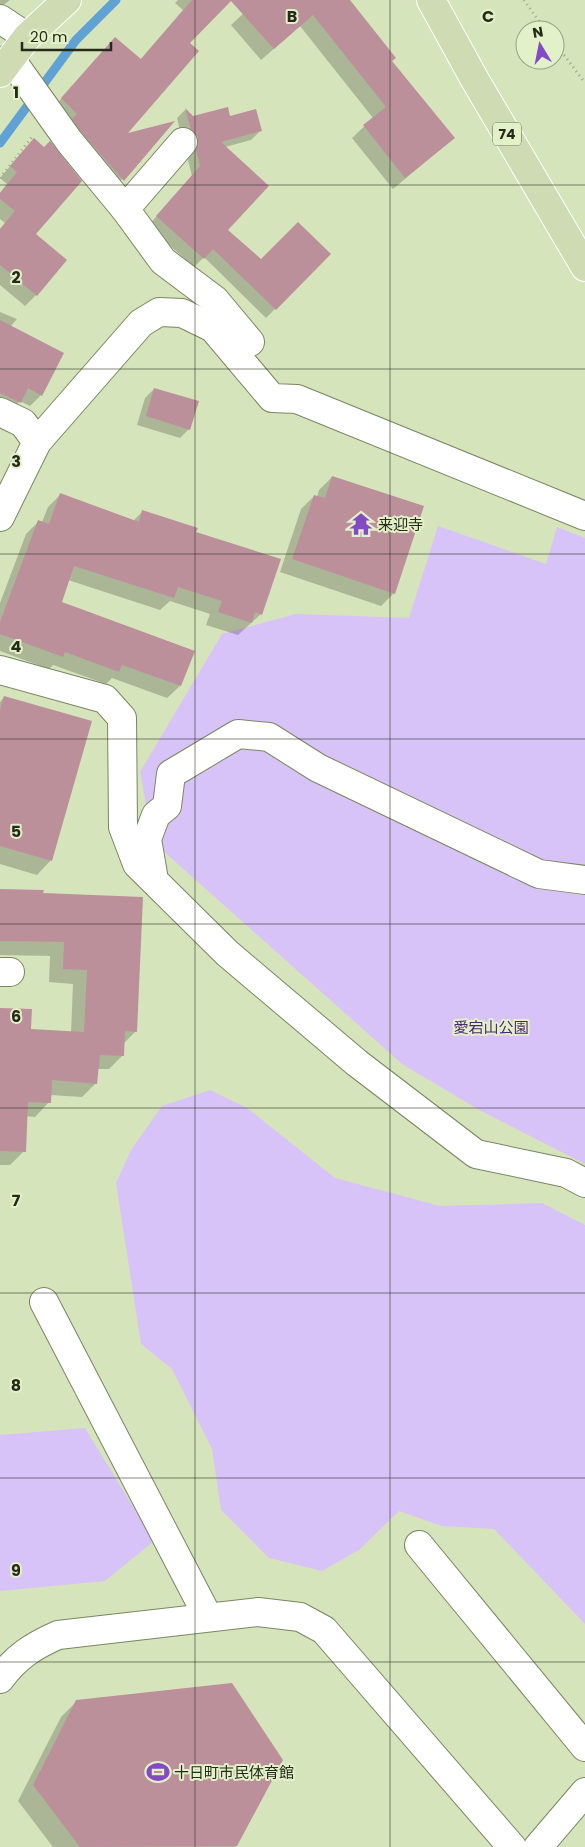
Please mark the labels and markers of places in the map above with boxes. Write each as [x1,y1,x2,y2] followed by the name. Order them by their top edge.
[348,511,374,537] temple icon: 来迎寺
[378,514,423,535] place label: 来迎寺
[145,1759,171,1785] sports icon: 十日町市民体育館
[174,1762,294,1783] place label: 十日町市民体育館

